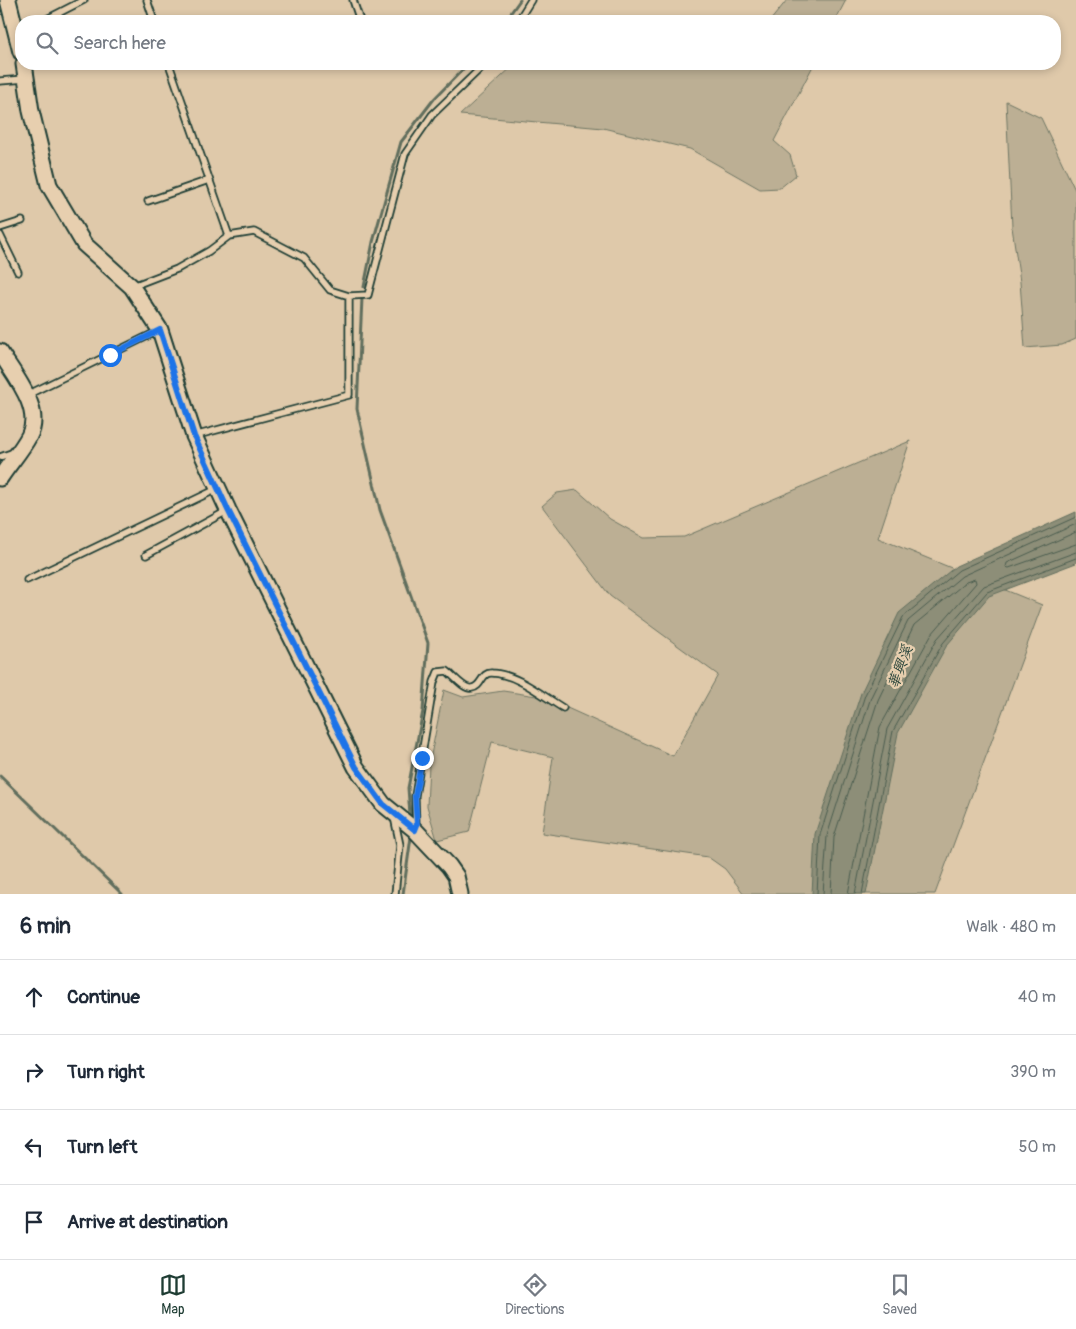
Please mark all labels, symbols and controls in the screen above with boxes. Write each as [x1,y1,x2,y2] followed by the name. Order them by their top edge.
[15,15,1061,70] search box
[33,29,61,57] icon: search
[73,31,166,55] text: Search here
[99,344,122,367] route start
[884,642,917,692] water label: 華興溪
[411,747,434,770] route end
[20,913,71,940] text: 6 min
[966,917,1056,937] text: Walk · 480 m
[20,983,48,1011] icon: ahead
[67,985,140,1009] text: Continue
[1018,987,1056,1007] text: 40 m
[20,1058,48,1086] icon: right
[67,1060,145,1084] text: Turn right
[1010,1062,1056,1082] text: 390 m
[20,1133,48,1161] icon: left
[67,1135,137,1159] text: Turn left
[1019,1137,1056,1157] text: 50 m
[20,1208,48,1236] icon: arrive
[67,1210,228,1234] text: Arrive at destination
[159,1271,187,1318] tab: Map
[505,1271,564,1318] tab: Directions
[882,1271,917,1318] tab: Saved

